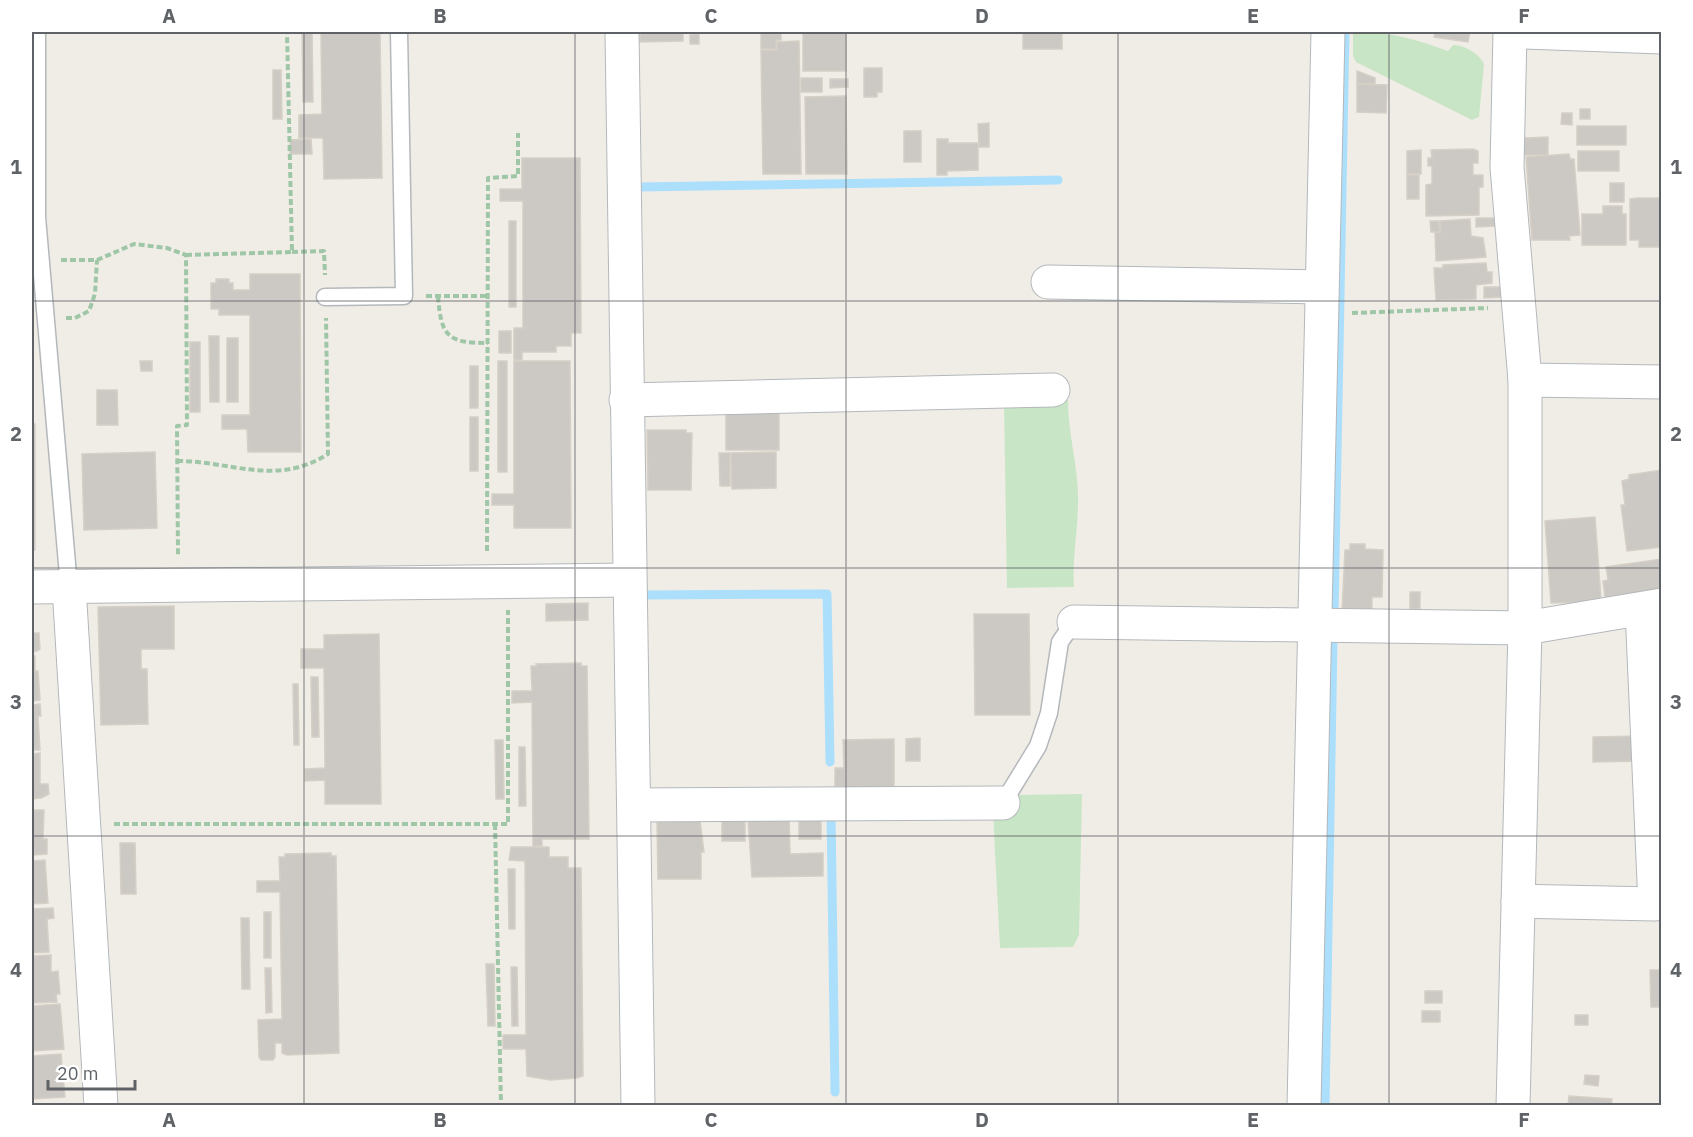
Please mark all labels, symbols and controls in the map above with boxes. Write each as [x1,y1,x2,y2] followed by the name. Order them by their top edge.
[162,2,176,29] text: A
[433,2,447,29] text: B
[704,2,718,29] text: C
[975,2,989,29] text: D
[1247,2,1259,29] text: E
[1518,2,1530,29] text: F
[10,153,22,180] text: 1
[1670,153,1682,180] text: 1
[10,420,22,447] text: 2
[1670,420,1682,447] text: 2
[10,688,22,715] text: 3
[1670,688,1682,715] text: 3
[10,956,22,983] text: 4
[1670,956,1682,983] text: 4
[48,1053,135,1091] scale bar
[57,1062,99,1085] text: 20 m
[162,1106,176,1133] text: A
[433,1106,447,1133] text: B
[704,1106,718,1133] text: C
[975,1106,989,1133] text: D
[1247,1106,1259,1133] text: E
[1518,1106,1530,1133] text: F

